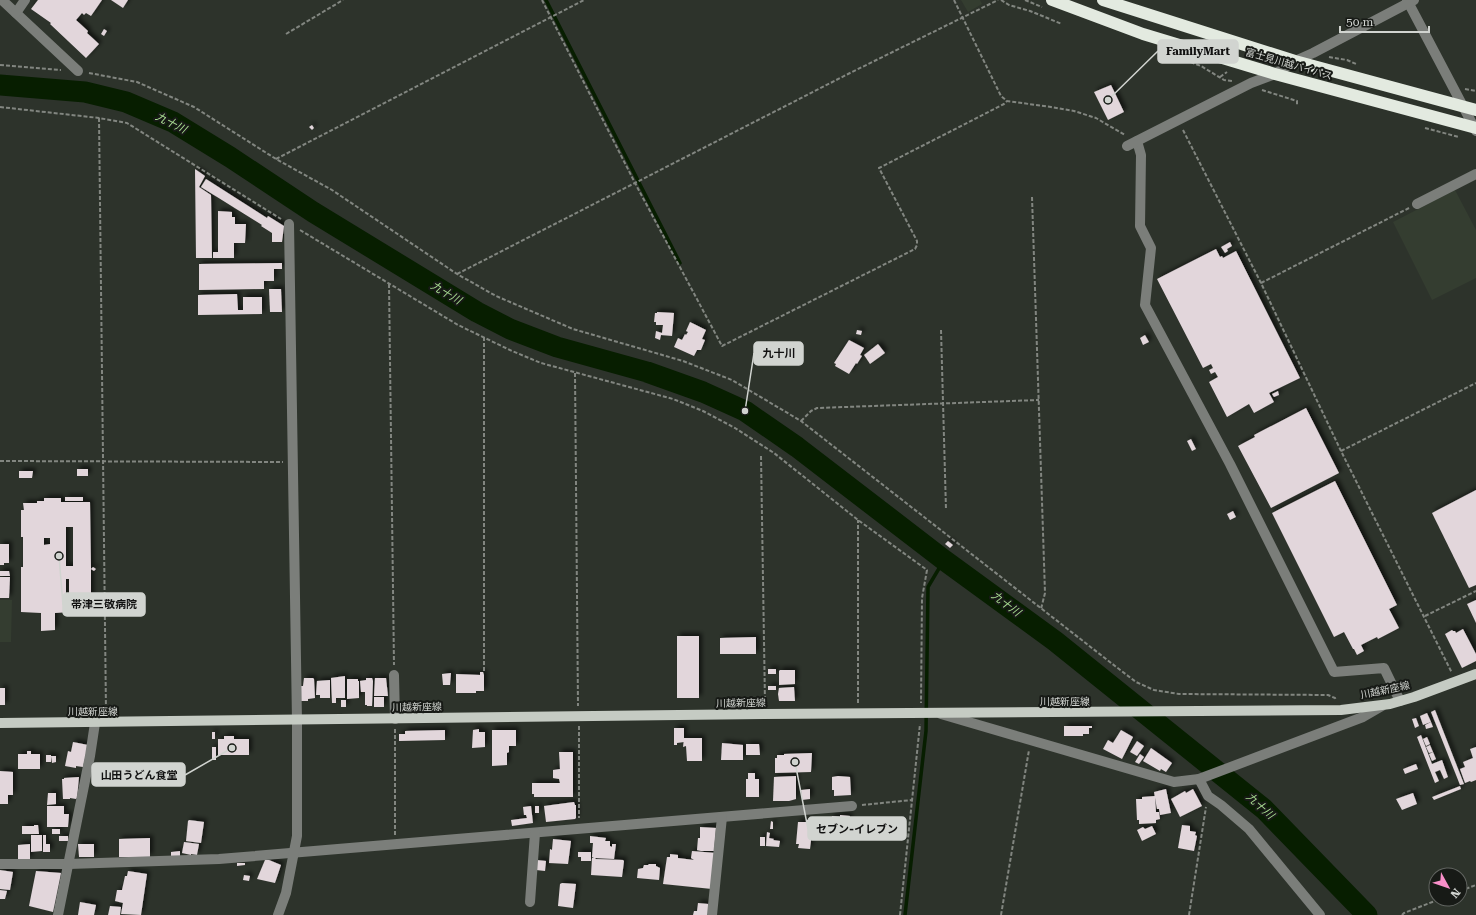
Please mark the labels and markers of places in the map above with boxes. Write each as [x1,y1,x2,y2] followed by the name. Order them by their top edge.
[1158,40,1238,63] callout: FamilyMart
[754,342,803,365] callout: 九十川
[63,593,145,616] callout: 帯津三敬病院
[92,763,185,786] callout: 山田うどん食堂
[808,817,906,840] callout: セブン-イレブン

